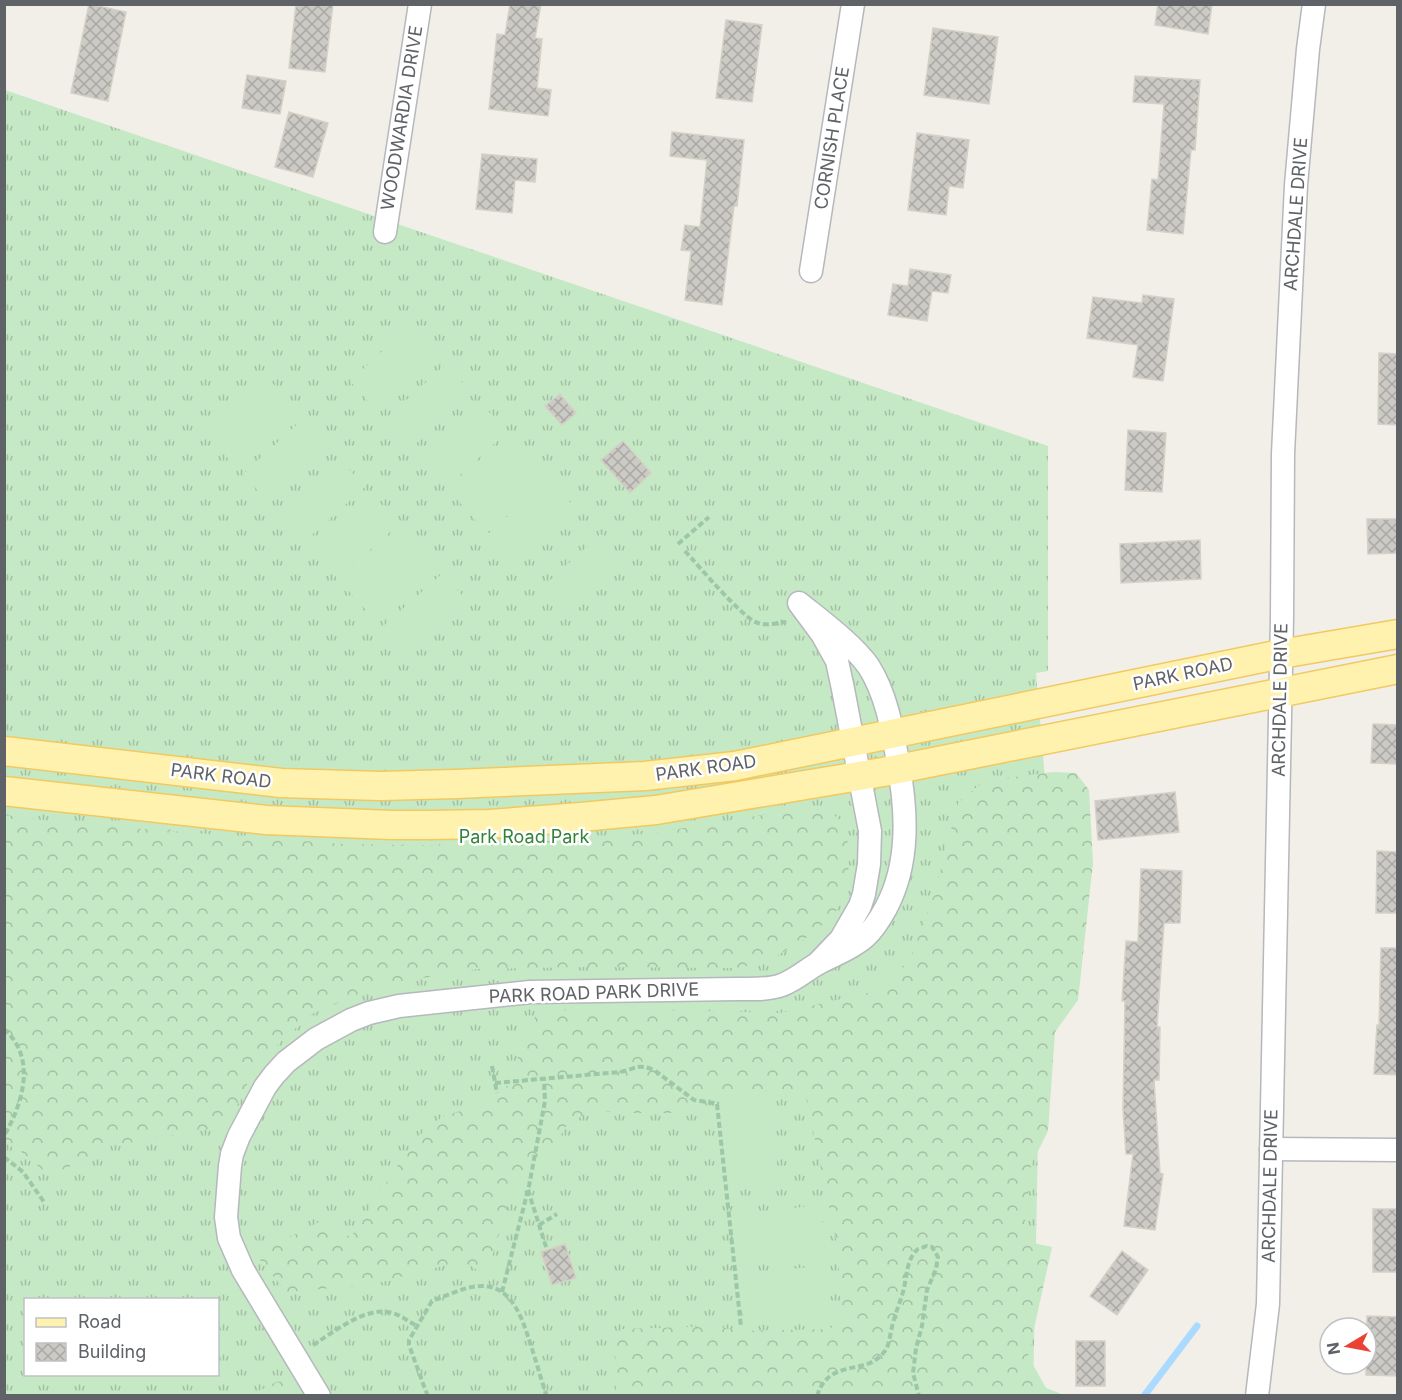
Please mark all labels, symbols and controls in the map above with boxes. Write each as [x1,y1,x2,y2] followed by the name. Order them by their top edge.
[377,24,426,212] street label: WOODWARDIA DRIVE
[810,65,853,211] street label: CORNISH PLACE
[1280,136,1311,292] street label: ARCHDALE DRIVE
[1268,623,1291,777] street label: ARCHDALE DRIVE
[1131,653,1235,694] street label: PARK ROAD
[654,750,758,785] street label: PARK ROAD
[169,759,273,792] street label: PARK ROAD
[459,826,589,847] park label: Park Road Park
[488,978,700,1007] street label: PARK ROAD PARK DRIVE
[1258,1109,1281,1263] street label: ARCHDALE DRIVE
[24,1298,219,1376] legend
[78,1311,121,1332] text: Road
[1318,1316,1378,1376] north arrow
[78,1341,146,1362] text: Building
[1322,1341,1344,1356] text: N

